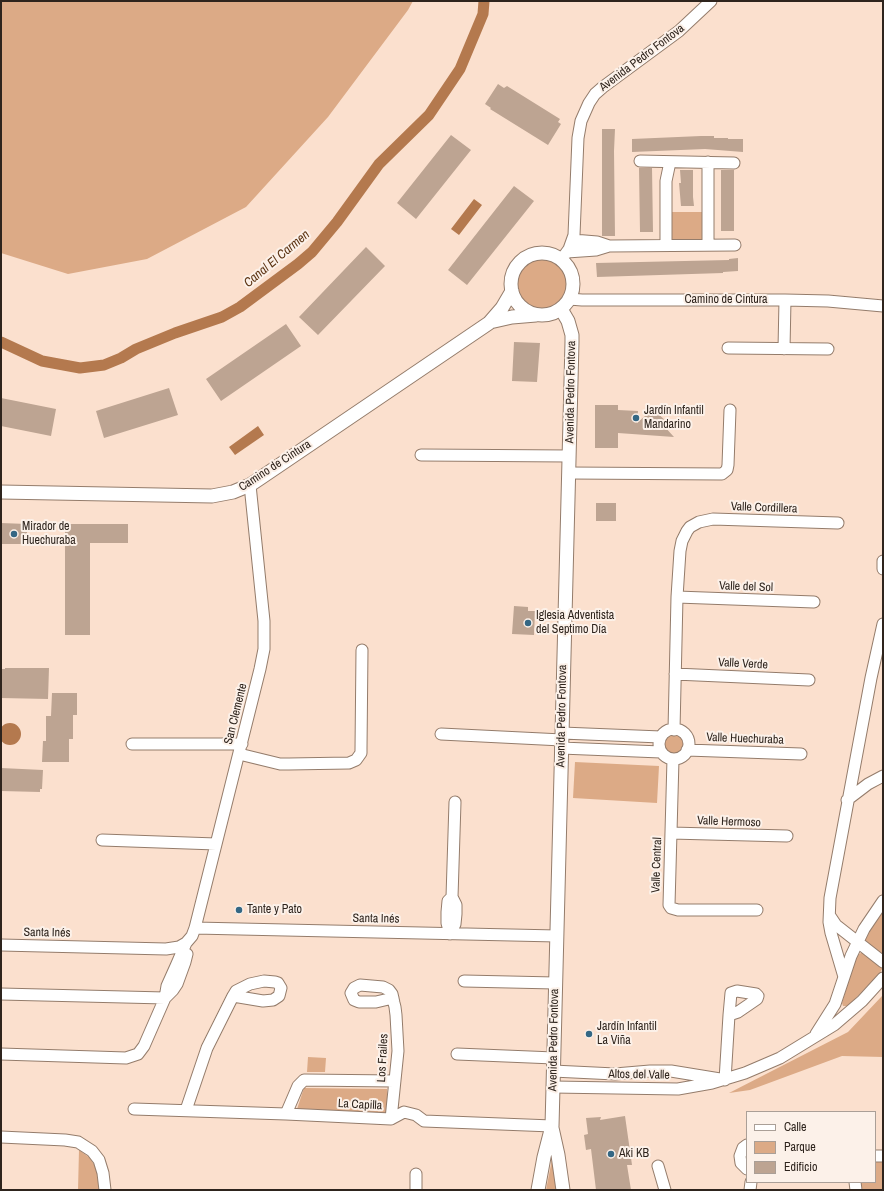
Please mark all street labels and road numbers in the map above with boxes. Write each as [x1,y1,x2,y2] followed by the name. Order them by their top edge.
[597,21,687,95] street label: Avenida Pedro Fontova
[684,293,768,307] street label: Camino de Cintura
[563,341,579,443] street label: Avenida Pedro Fontova
[236,437,314,495] street label: Camino de Cintura
[730,500,798,516] street label: Valle Cordillera
[719,579,773,595] street label: Valle del Sol
[718,656,768,672] street label: Valle Verde
[554,665,570,767] street label: Avenida Pedro Fontova
[221,682,251,746] street label: San Clemente
[706,730,784,748] street label: Valle Huechuraba
[697,814,761,830] street label: Valle Hermoso
[649,837,665,893] street label: Valle Central
[352,911,400,927] street label: Santa Inés
[23,925,71,941] street label: Santa Inés
[546,989,562,1091] street label: Avenida Pedro Fontova
[375,1033,391,1083] street label: Los Frailes
[608,1067,670,1083] street label: Altos del Valle
[338,1097,382,1113] street label: La Capilla

